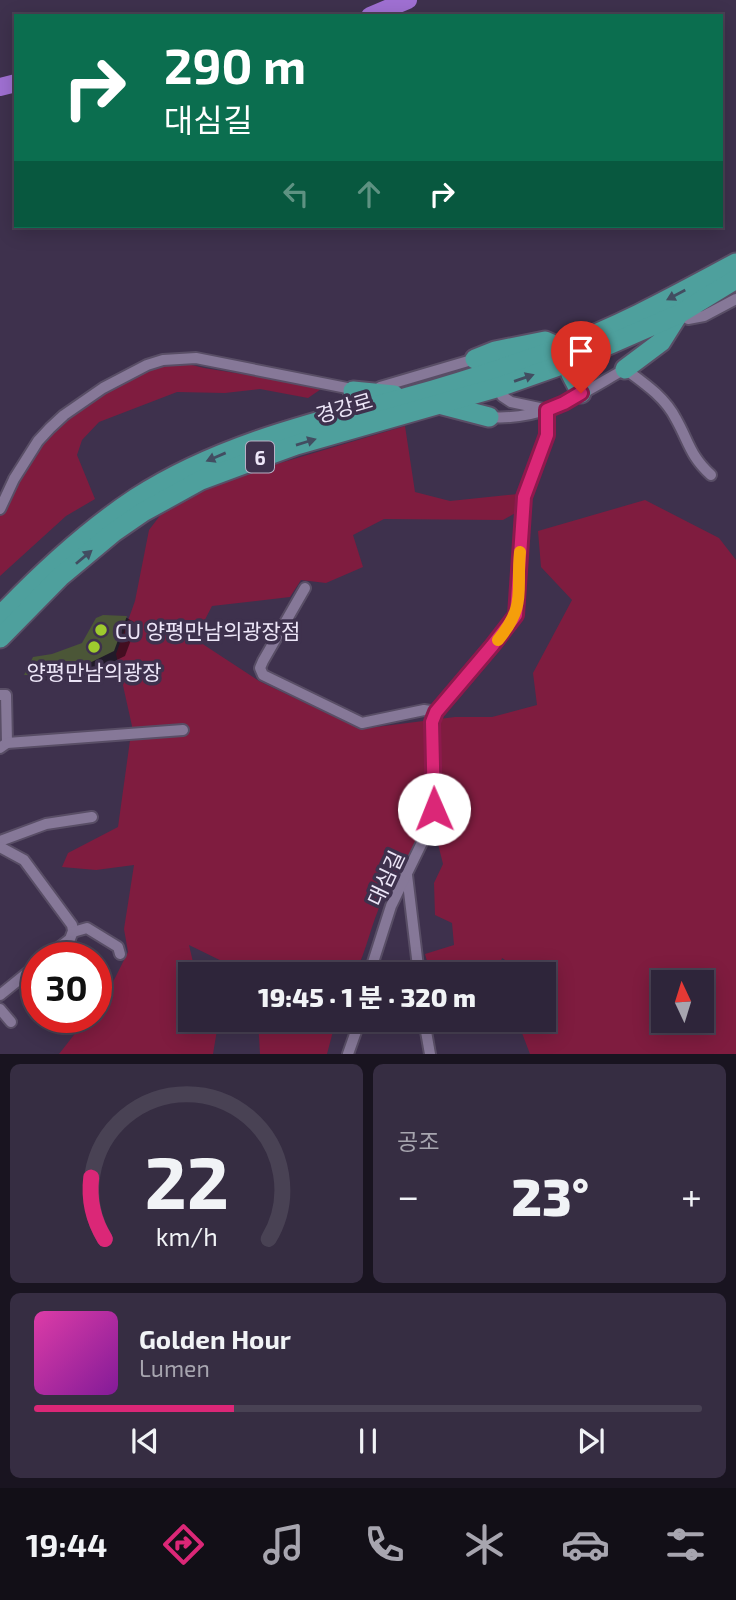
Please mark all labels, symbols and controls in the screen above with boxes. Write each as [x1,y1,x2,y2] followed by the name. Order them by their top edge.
[164,35,306,94] text: 290 m
[49,42,140,133] icon: right
[164,100,252,138] text: 대심길
[277,175,315,213] icon: left
[350,175,388,213] icon: ahead
[423,175,461,213] icon: right
[666,289,685,301] one-way arrow
[551,321,611,393] pin
[562,332,600,370] icon: arrive
[514,372,535,383] one-way arrow
[313,387,375,427] street label: 경강로
[296,436,317,446] one-way arrow
[246,442,274,472] road number: 6
[205,451,226,462] one-way arrow
[75,549,93,564] one-way arrow
[115,618,300,643] place label: CU 양평만남의광장점
[93,622,109,638] marker: CU 양평만남의광장점
[86,639,102,655] marker: 양평만남의광장
[26,659,162,684] place label: 양평만남의광장
[397,772,471,846] position arrow
[361,846,409,910] street label: 대심길
[21,942,112,1033] speed limit sign: 30
[651,970,714,1032] north arrow
[651,970,714,1033] map controls
[258,981,476,1012] text: 19:45 · 1 분 · 320 m
[397,1127,439,1155] text: 공조
[144,1137,229,1225] text: 22
[511,1164,589,1226] text: 23°
[397,1172,419,1218] text: −
[681,1172,702,1218] text: +
[155,1221,218,1251] text: km/h
[139,1323,291,1354] text: Golden Hour
[139,1354,210,1382] text: Lumen
[126,1422,164,1460] icon: previous
[349,1422,387,1460] icon: pause
[572,1422,610,1460] icon: next
[159,1520,208,1569] icon: directions
[259,1520,308,1569] icon: music
[360,1520,409,1569] icon: phone
[460,1520,509,1569] icon: climate
[561,1520,610,1569] icon: car
[661,1520,710,1569] icon: filters
[26,1525,107,1563] text: 19:44

